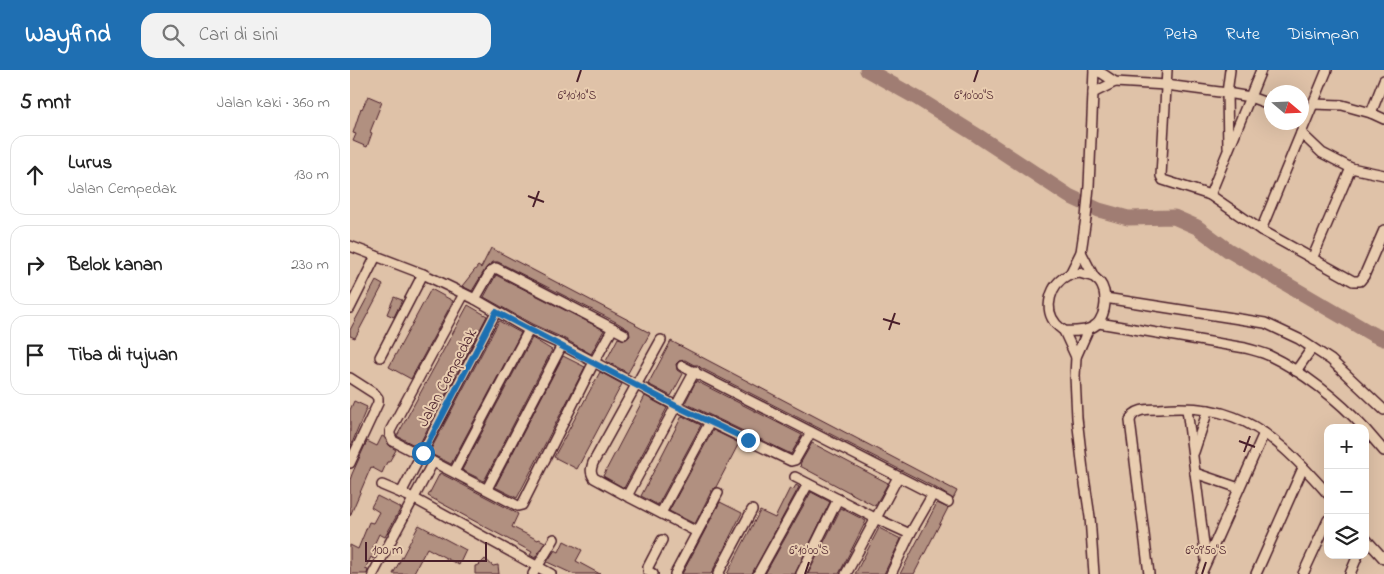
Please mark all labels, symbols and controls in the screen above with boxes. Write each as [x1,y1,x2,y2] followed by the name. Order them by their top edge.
[141,13,491,58] search box
[25,18,111,53] text: Wayfind
[159,21,187,49] icon: search
[199,22,278,49] text: Cari di sini
[1164,22,1197,48] text: Peta
[1225,22,1260,48] text: Rute
[1288,22,1359,48] text: Disimpan
[1264,85,1309,130] north arrow
[558,87,596,105] text: 6°10'10"S
[954,87,994,105] text: 6°10'00"S
[20,88,71,118] text: 5 mnt
[216,91,330,115] text: Jalan kaki · 360 m
[68,150,112,177] text: Lurus
[21,161,49,189] icon: ahead
[294,163,329,187] text: 130 m
[68,177,177,201] text: Jalan Cempedak
[21,251,49,279] icon: right
[68,252,162,279] text: Belok kanan
[291,253,329,277] text: 230 m
[412,324,484,431] street label: Jalan Cempedak
[21,341,49,369] icon: arrive
[68,342,178,369] text: Tiba di tujuan
[1324,424,1369,559] map controls
[1324,424,1369,469] button: +
[737,429,760,452] route end
[412,442,435,465] route start
[1324,469,1369,514] button: −
[1324,514,1369,559] button: layers
[365,539,488,562] scale bar
[372,540,403,561] text: 100 m
[789,542,829,560] text: 6°10'00"S
[1185,542,1227,560] text: 6°09'50"S

